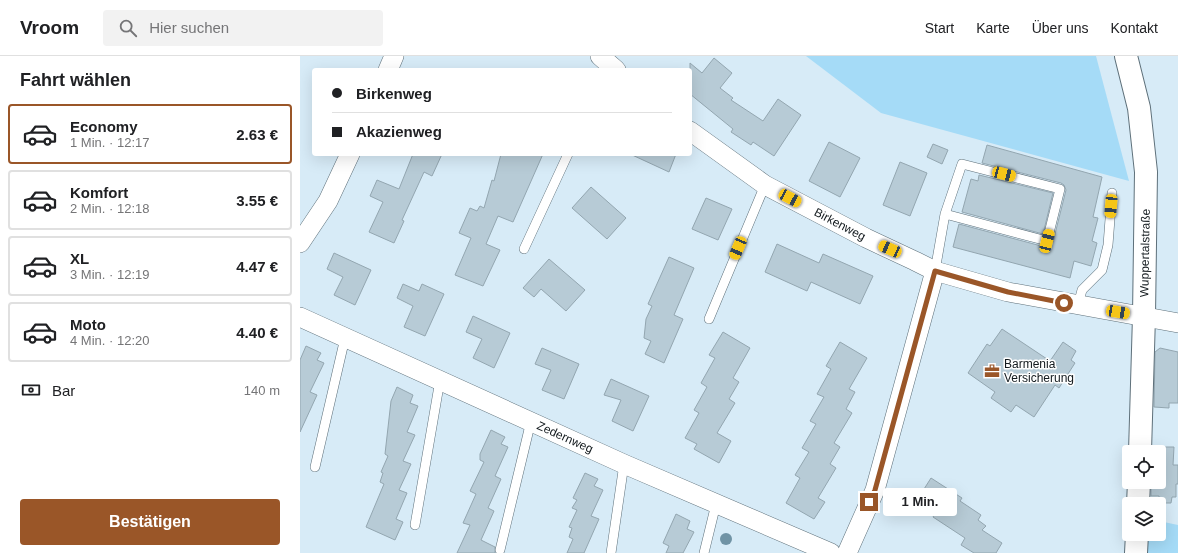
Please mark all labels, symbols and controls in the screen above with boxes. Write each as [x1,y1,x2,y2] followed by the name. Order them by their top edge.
[103,10,383,46] search box
[20,17,79,38] text: Vroom
[117,17,139,39] icon: search
[149,19,229,36] text: Hier suchen
[925,20,954,36] text: Start
[976,20,1010,36] text: Karte
[1032,20,1089,36] text: Über uns
[1111,20,1158,36] text: Kontakt
[20,70,131,90] text: Fahrt wählen
[356,85,432,102] text: Birkenweg
[22,116,58,152] icon: car
[70,118,138,135] text: Economy
[356,123,442,140] text: Akazienweg
[236,126,278,143] text: 2.63 €
[70,135,150,150] text: 1 Min. · 12:17
[991,165,1017,183] car
[22,182,58,218] icon: car
[70,184,128,201] text: Komfort
[777,187,803,209] car
[236,192,278,209] text: 3.55 €
[1104,194,1118,218] car
[70,201,150,216] text: 2 Min. · 12:18
[812,205,868,244] street label: Birkenweg
[1137,208,1153,297] street label: Wuppertalstraße
[1038,228,1056,254] car
[728,235,748,261] car
[877,239,903,259] car
[22,248,58,284] icon: car
[70,250,89,267] text: XL
[236,258,278,275] text: 4.47 €
[70,267,150,282] text: 3 Min. · 12:19
[1055,294,1073,312] route start
[1105,304,1131,320] car
[22,314,58,350] icon: car
[70,316,106,333] text: Moto
[236,324,278,341] text: 4.40 €
[70,333,150,348] text: 4 Min. · 12:20
[1004,357,1074,385] place label: Barmenia Versicherung
[983,362,1001,380] office icon: Barmenia Versicherung
[20,379,42,401] icon: cash
[52,382,75,399] text: Bar
[244,383,280,398] text: 140 m
[535,418,595,456] street label: Zedernweg
[1122,445,1166,541] map controls
[1122,445,1166,489] button: locate
[883,488,957,516] callout: 1 Min.
[860,493,878,511] route end
[902,494,938,509] text: 1 Min.
[1122,497,1166,541] button: layers
[20,499,280,545] button: Bestätigen

